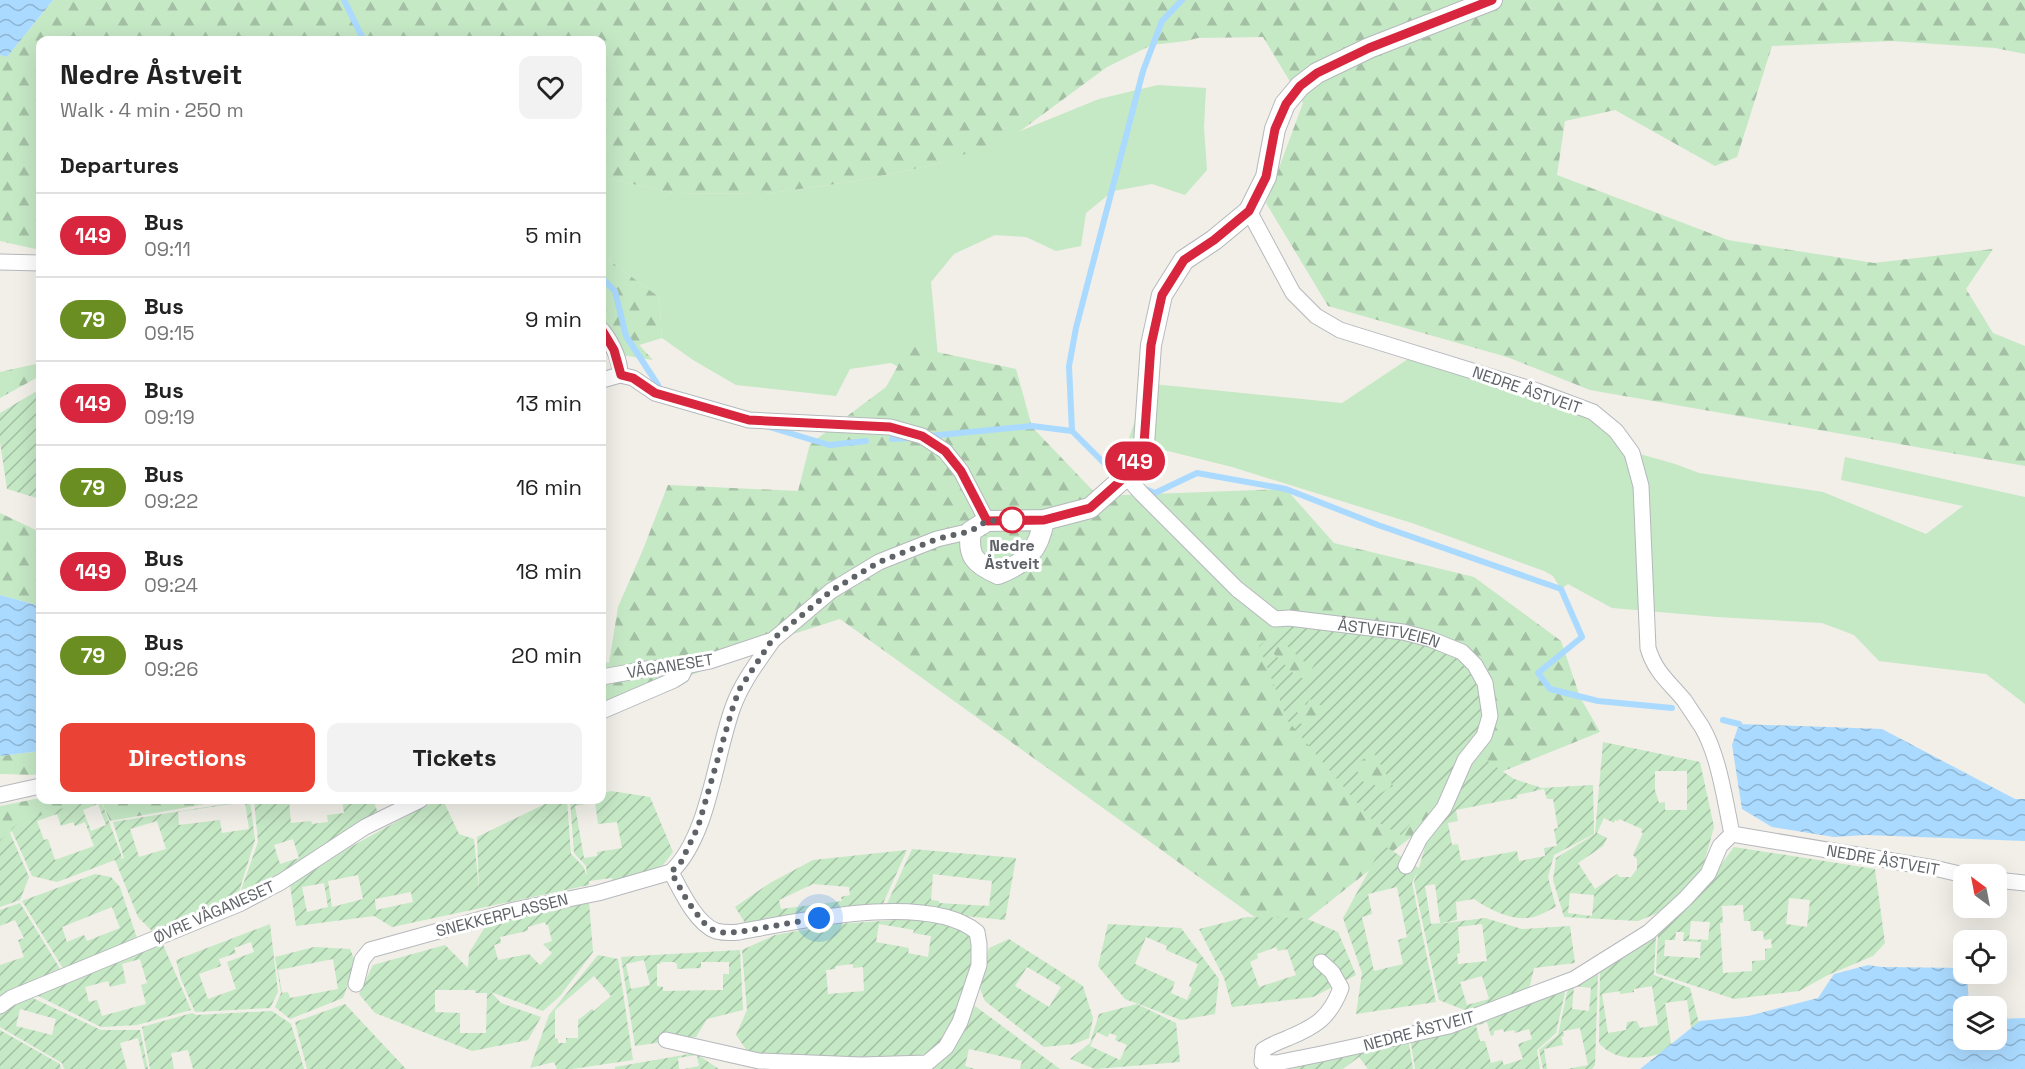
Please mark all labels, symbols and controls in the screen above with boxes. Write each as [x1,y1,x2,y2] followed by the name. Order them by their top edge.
[60,56,243,92] text: Nedre Åstveit
[519,56,582,119] button: heart
[60,97,244,123] text: Walk · 4 min · 250 m
[60,151,179,179] text: Departures
[144,208,184,236] text: Bus
[525,221,582,249] text: 5 min
[75,222,111,249] text: 149
[144,236,191,262] text: 09:11
[144,292,184,320] text: Bus
[525,305,582,333] text: 9 min
[81,306,105,333] text: 79
[144,320,194,346] text: 09:15
[1470,361,1584,419] street label: NEDRE ÅSTVEIT
[144,376,184,404] text: Bus
[516,389,582,417] text: 13 min
[75,390,111,417] text: 149
[144,404,195,430] text: 09:19
[1100,442,1170,480] line badge: 149
[1117,448,1153,475] text: 149
[144,460,184,488] text: Bus
[516,473,582,501] text: 16 min
[81,474,105,501] text: 79
[144,488,198,514] text: 09:22
[999,507,1025,533] marker: Nedre Åstveit
[985,535,1040,574] place label: Nedre Åstveit
[144,544,184,572] text: Bus
[516,557,582,585] text: 18 min
[75,558,111,585] text: 149
[144,572,198,598] text: 09:24
[1337,614,1443,653] street label: ÅSTVEITVEIEN
[144,628,184,656] text: Bus
[511,641,582,669] text: 20 min
[81,642,105,669] text: 79
[625,649,715,683] street label: VÅGANESET
[144,656,198,682] text: 09:26
[60,723,315,792] button: Directions
[327,723,582,792] button: Tickets
[1825,840,1941,880] street label: NEDRE ÅSTVEIT
[1953,864,2007,918] north arrow
[1953,864,2007,1050] map controls
[150,876,278,948] street label: ØVRE VÅGANESET
[434,888,570,942] street label: SNEKKERPLASSEN
[804,903,834,933] your location
[1953,930,2007,984] button: locate
[1953,996,2007,1050] button: layers
[1361,1006,1477,1056] street label: NEDRE ÅSTVEIT

